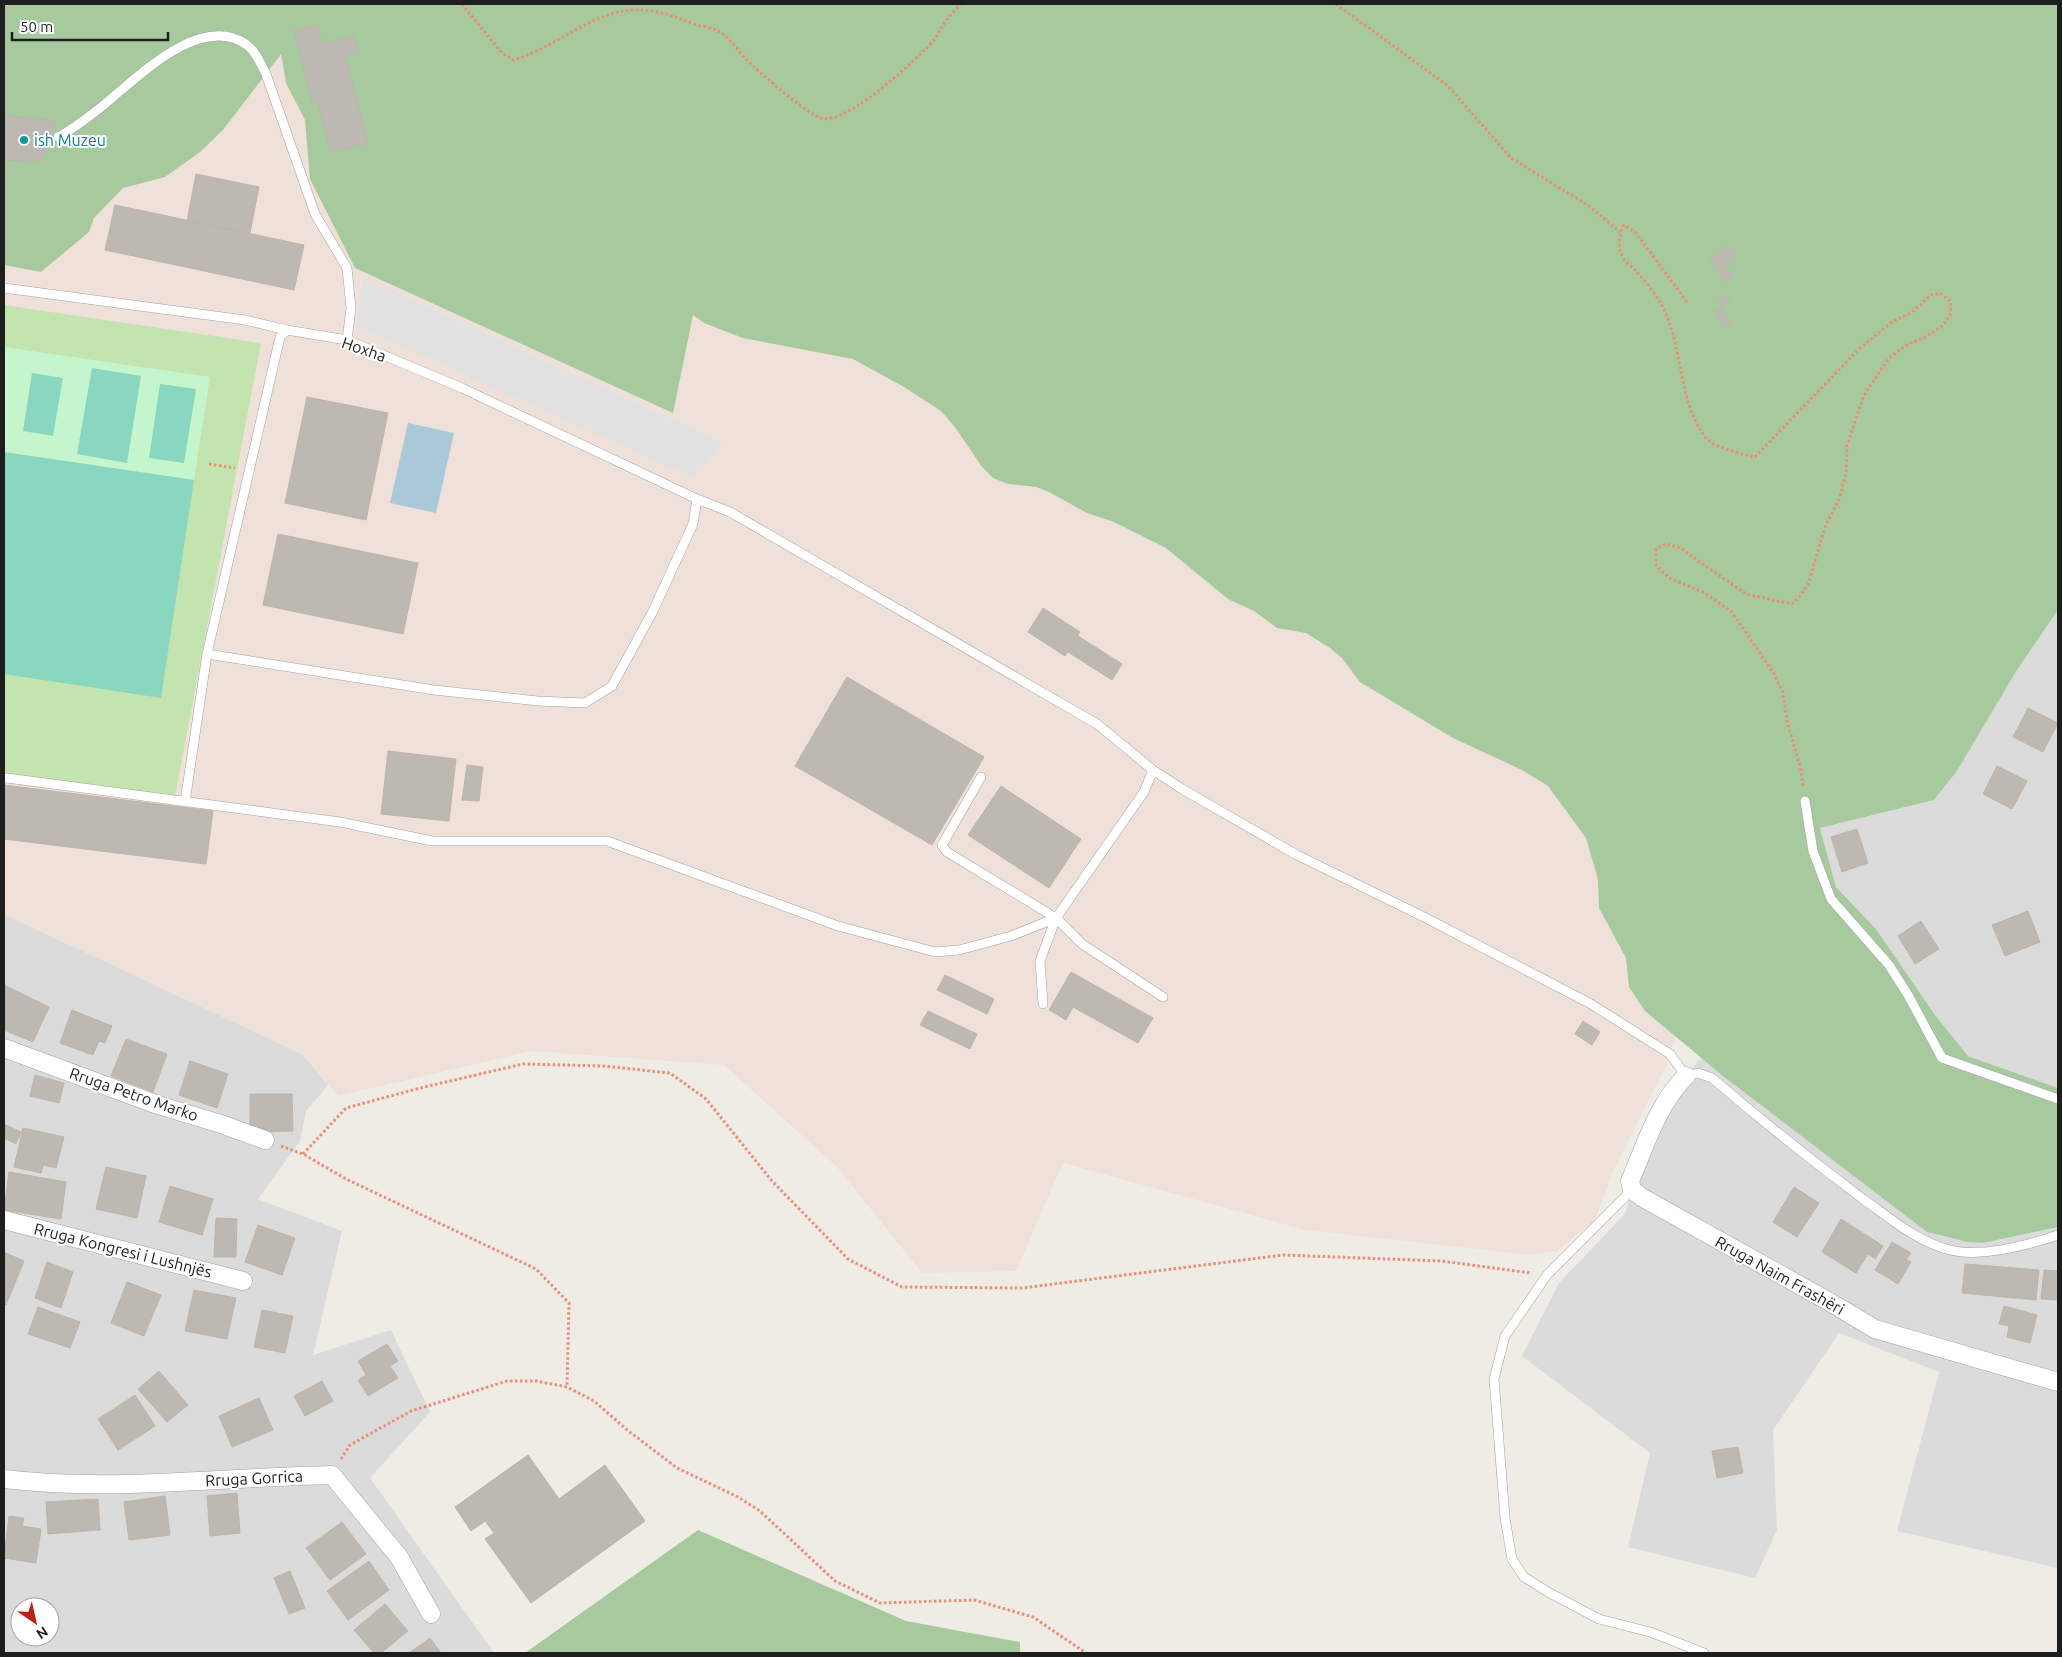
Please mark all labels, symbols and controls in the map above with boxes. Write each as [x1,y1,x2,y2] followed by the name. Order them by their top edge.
[12,10,169,42] scale bar
[20,18,53,35] text: 50 m
[34,131,106,149] place label: ish Muzeu
[18,134,30,146] marker: ish Muzeu
[339,333,389,365] street label: Hoxha
[67,1064,201,1124] street label: Rruga Petro Marko
[32,1219,214,1281] street label: Rruga Kongresi i Lushnjës
[1712,1232,1848,1318] street label: Rruga Naim Frashëri
[205,1466,303,1490] street label: Rruga Gorrica
[10,1597,60,1647] north arrow
[33,1623,51,1642] text: N

